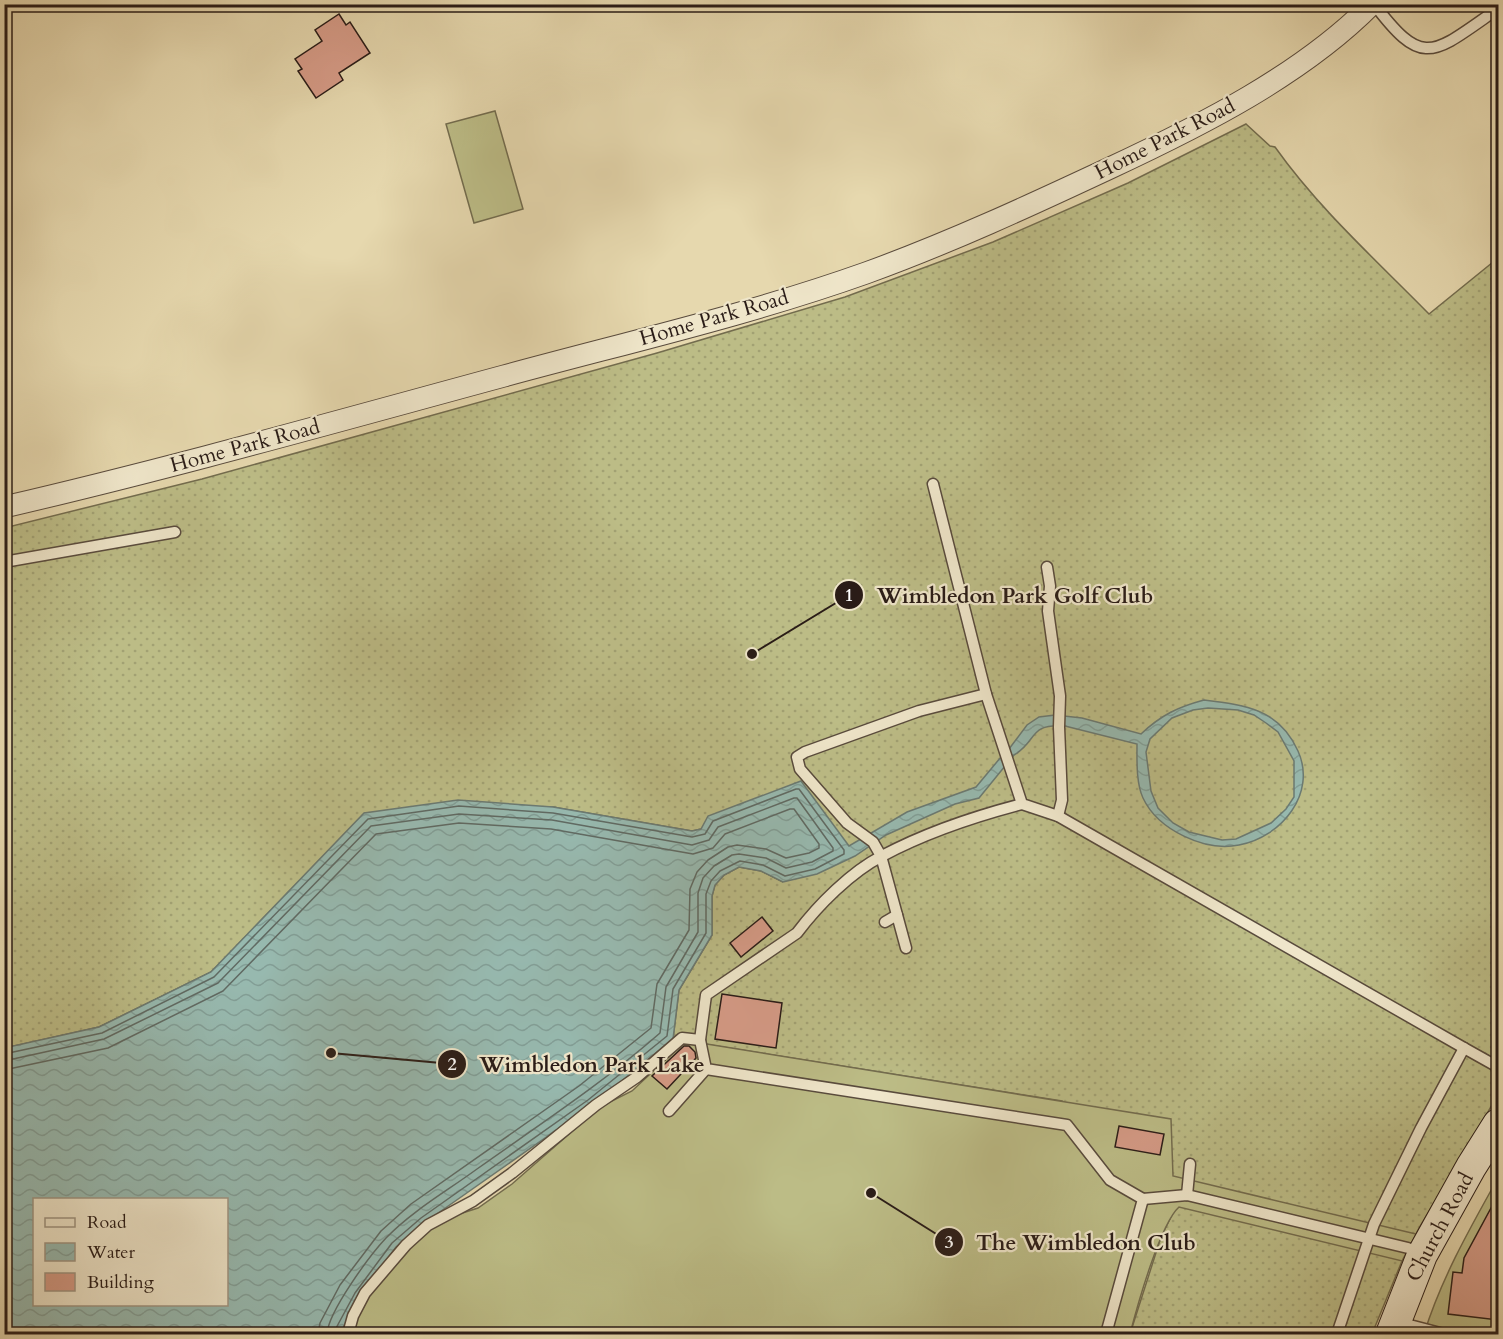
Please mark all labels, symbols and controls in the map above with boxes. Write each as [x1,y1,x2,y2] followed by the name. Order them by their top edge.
[1090,91,1240,187] street label: Home Park Road
[636,283,792,353] street label: Home Park Road
[167,412,323,480] street label: Home Park Road
[834,575,1165,615] callout: Wimbledon Park Golf Club
[876,581,1153,611] text: Wimbledon Park Golf Club
[844,583,854,608] text: 1
[437,1044,716,1084] callout: Wimbledon Park Lake
[478,1050,705,1080] text: Wimbledon Park Lake
[447,1052,457,1077] text: 2
[1399,1167,1481,1287] street label: Church Road
[33,1198,228,1306] legend
[87,1210,127,1235] text: Road
[934,1222,1208,1262] callout: The Wimbledon Club
[976,1228,1196,1258] text: The Wimbledon Club
[944,1230,954,1255] text: 3
[86,1240,136,1265] text: Water
[87,1270,155,1295] text: Building

